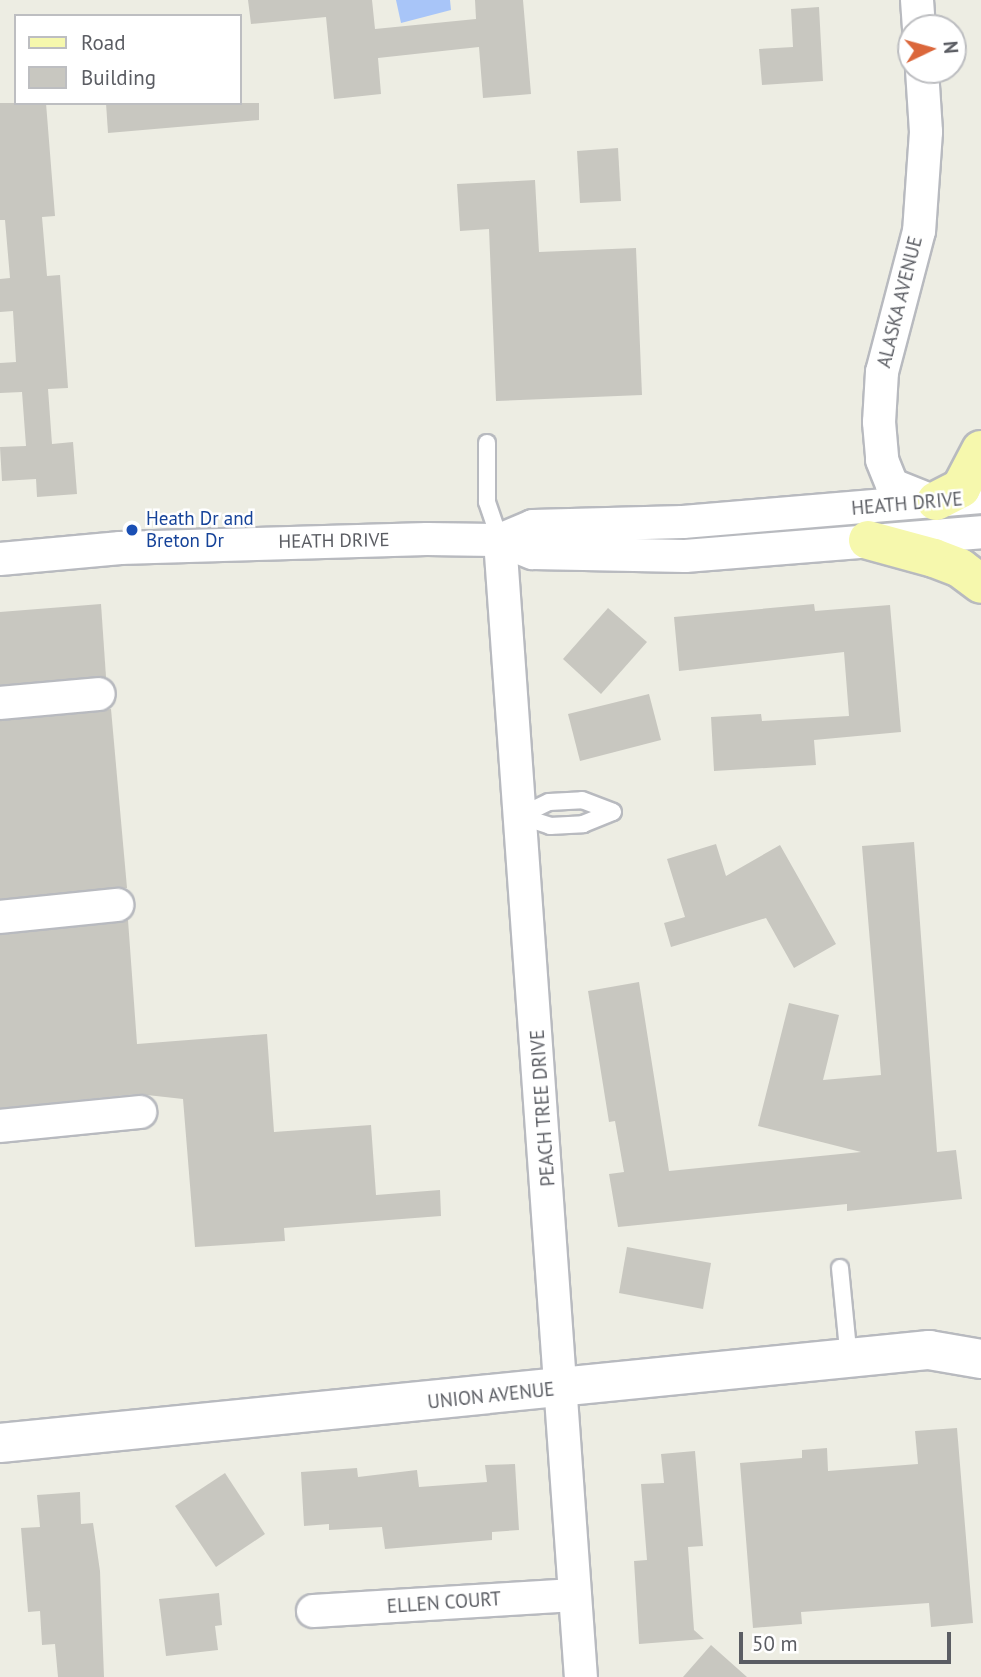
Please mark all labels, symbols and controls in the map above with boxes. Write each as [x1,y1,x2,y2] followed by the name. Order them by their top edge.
[14,14,242,105] legend
[897,14,967,84] north arrow
[81,29,125,56] text: Road
[938,40,963,55] text: N
[81,64,156,91] text: Building
[872,233,928,371] street label: ALASKA AVENUE
[851,488,963,520] street label: HEATH DRIVE
[146,508,254,552] place label: Heath Dr and Breton Dr
[124,522,140,538] marker: Heath Dr and Breton Dr
[278,529,390,553] street label: HEATH DRIVE
[526,1029,560,1187] street label: PEACH TREE DRIVE
[426,1378,556,1414] street label: UNION AVENUE
[386,1588,502,1618] street label: ELLEN COURT
[743,1618,955,1662] scale bar
[752,1630,798,1657] text: 50 m

